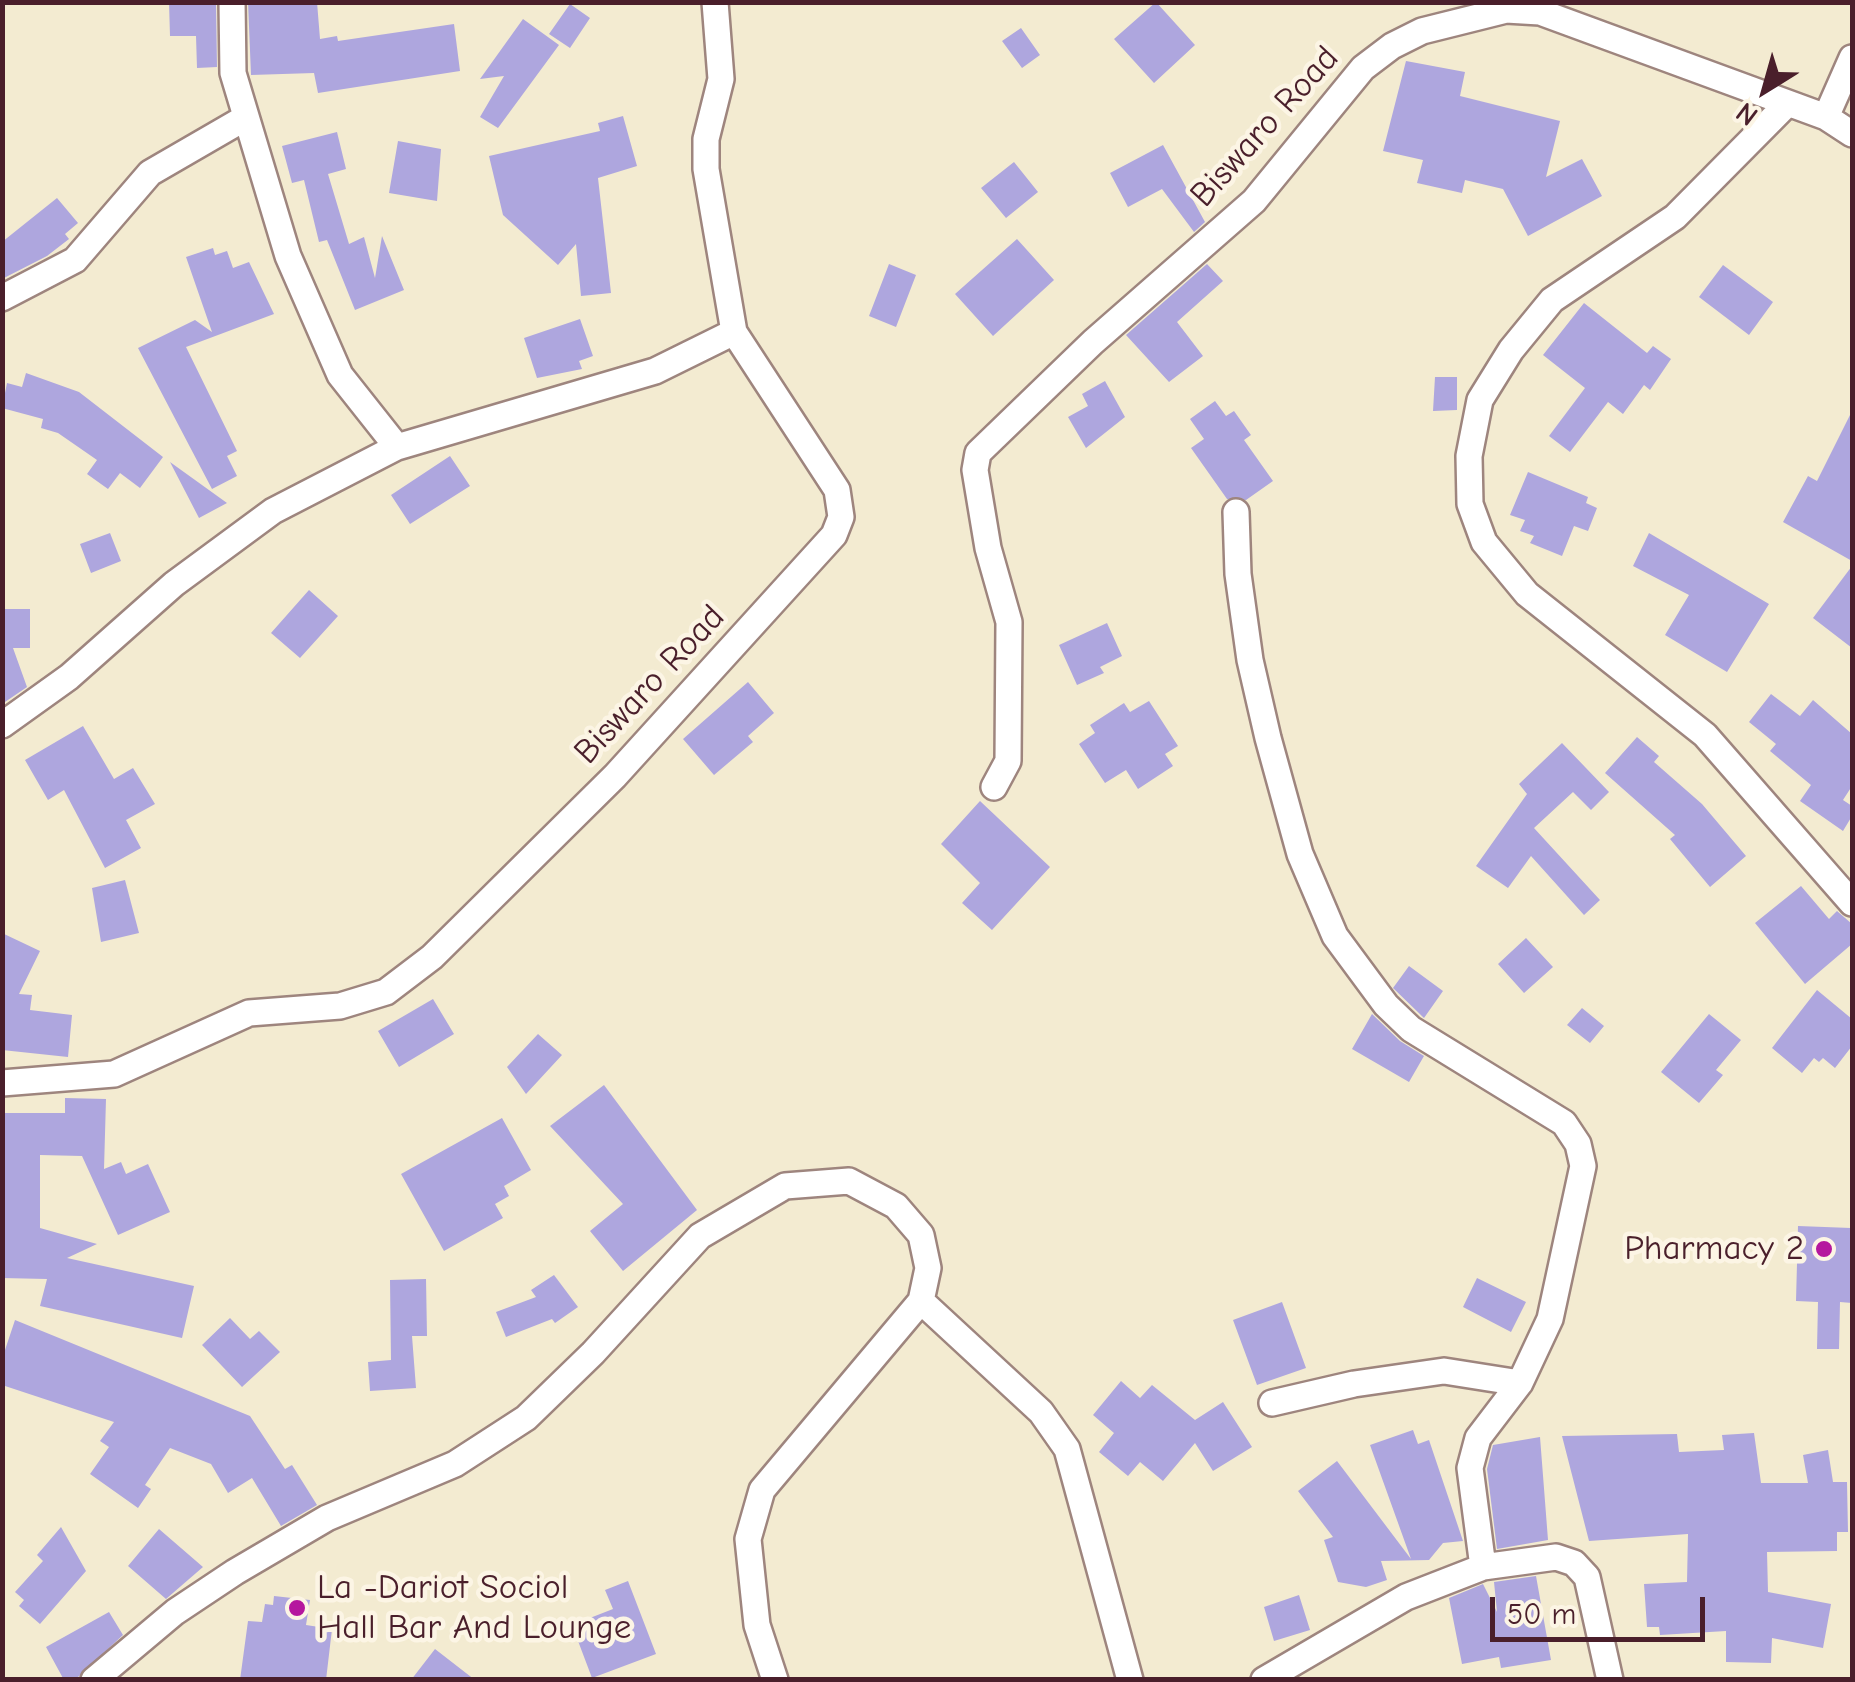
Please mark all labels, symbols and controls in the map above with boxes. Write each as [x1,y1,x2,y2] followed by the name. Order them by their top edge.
[1182,38,1348,216] street label: Biswaro Road
[1715,40,1815,140] north arrow
[1730,96,1764,132] text: N
[566,597,734,773] street label: Biswaro Road
[1624,1228,1804,1270] place label: Pharmacy 2
[1813,1238,1835,1260] marker: Pharmacy 2
[317,1567,631,1649] place label: La -Dariot Sociol Hall Bar And Lounge
[1495,1577,1710,1639] scale bar
[286,1597,308,1619] marker: La -Dariot Sociol Hall Bar And Lounge
[1507,1597,1576,1632] text: 50 m

